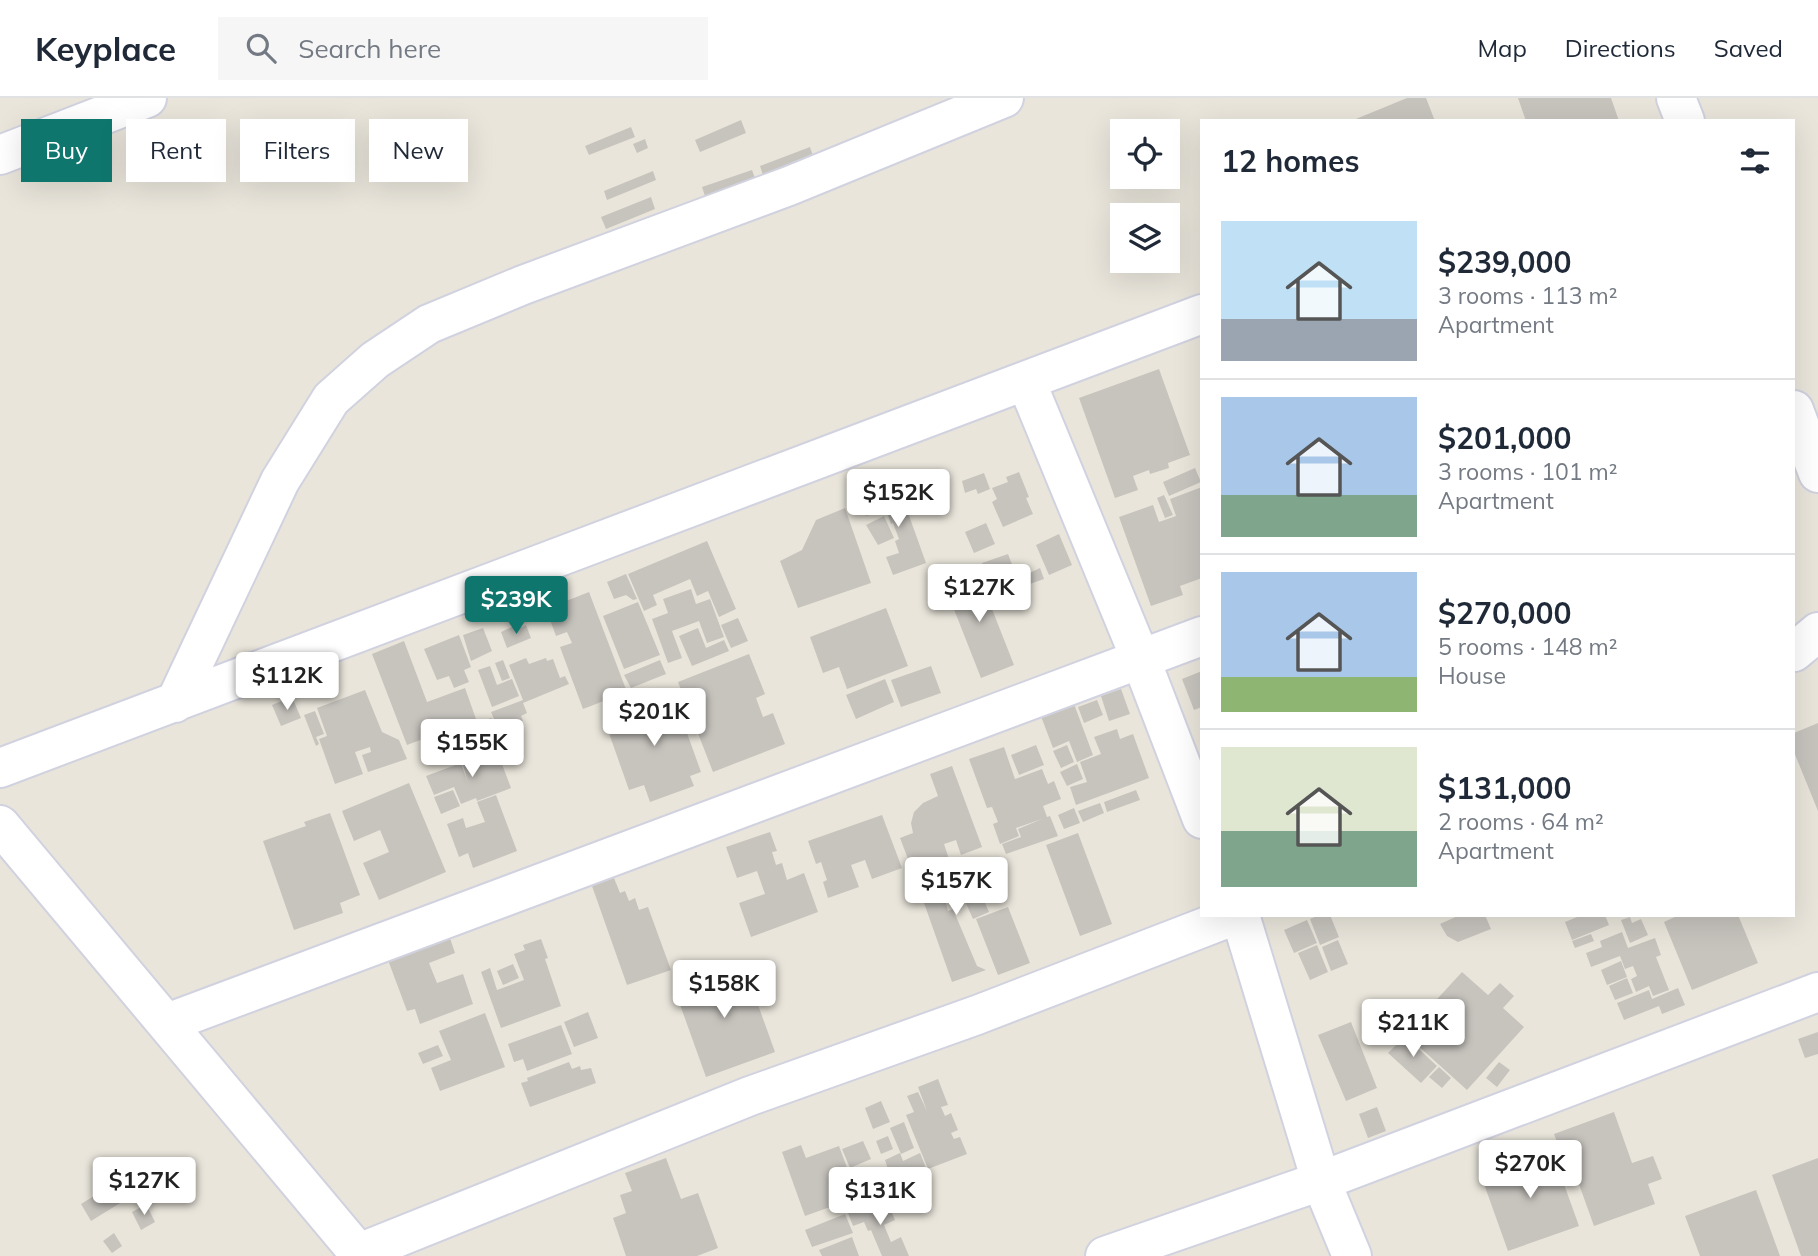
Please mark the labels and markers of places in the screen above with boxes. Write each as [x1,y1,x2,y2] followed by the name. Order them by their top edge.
[849,470,947,529] pin: $152K
[930,564,1028,624] pin: $127K
[467,576,565,636] pin: $239K
[238,652,336,712] pin: $112K
[605,688,703,748] pin: $201K
[423,720,521,779] pin: $155K
[907,858,1005,917] pin: $157K
[675,960,773,1020] pin: $158K
[1364,1000,1462,1059] pin: $211K
[1481,1140,1579,1200] pin: $270K
[95,1158,193,1217] pin: $127K
[831,1168,929,1227] pin: $131K

